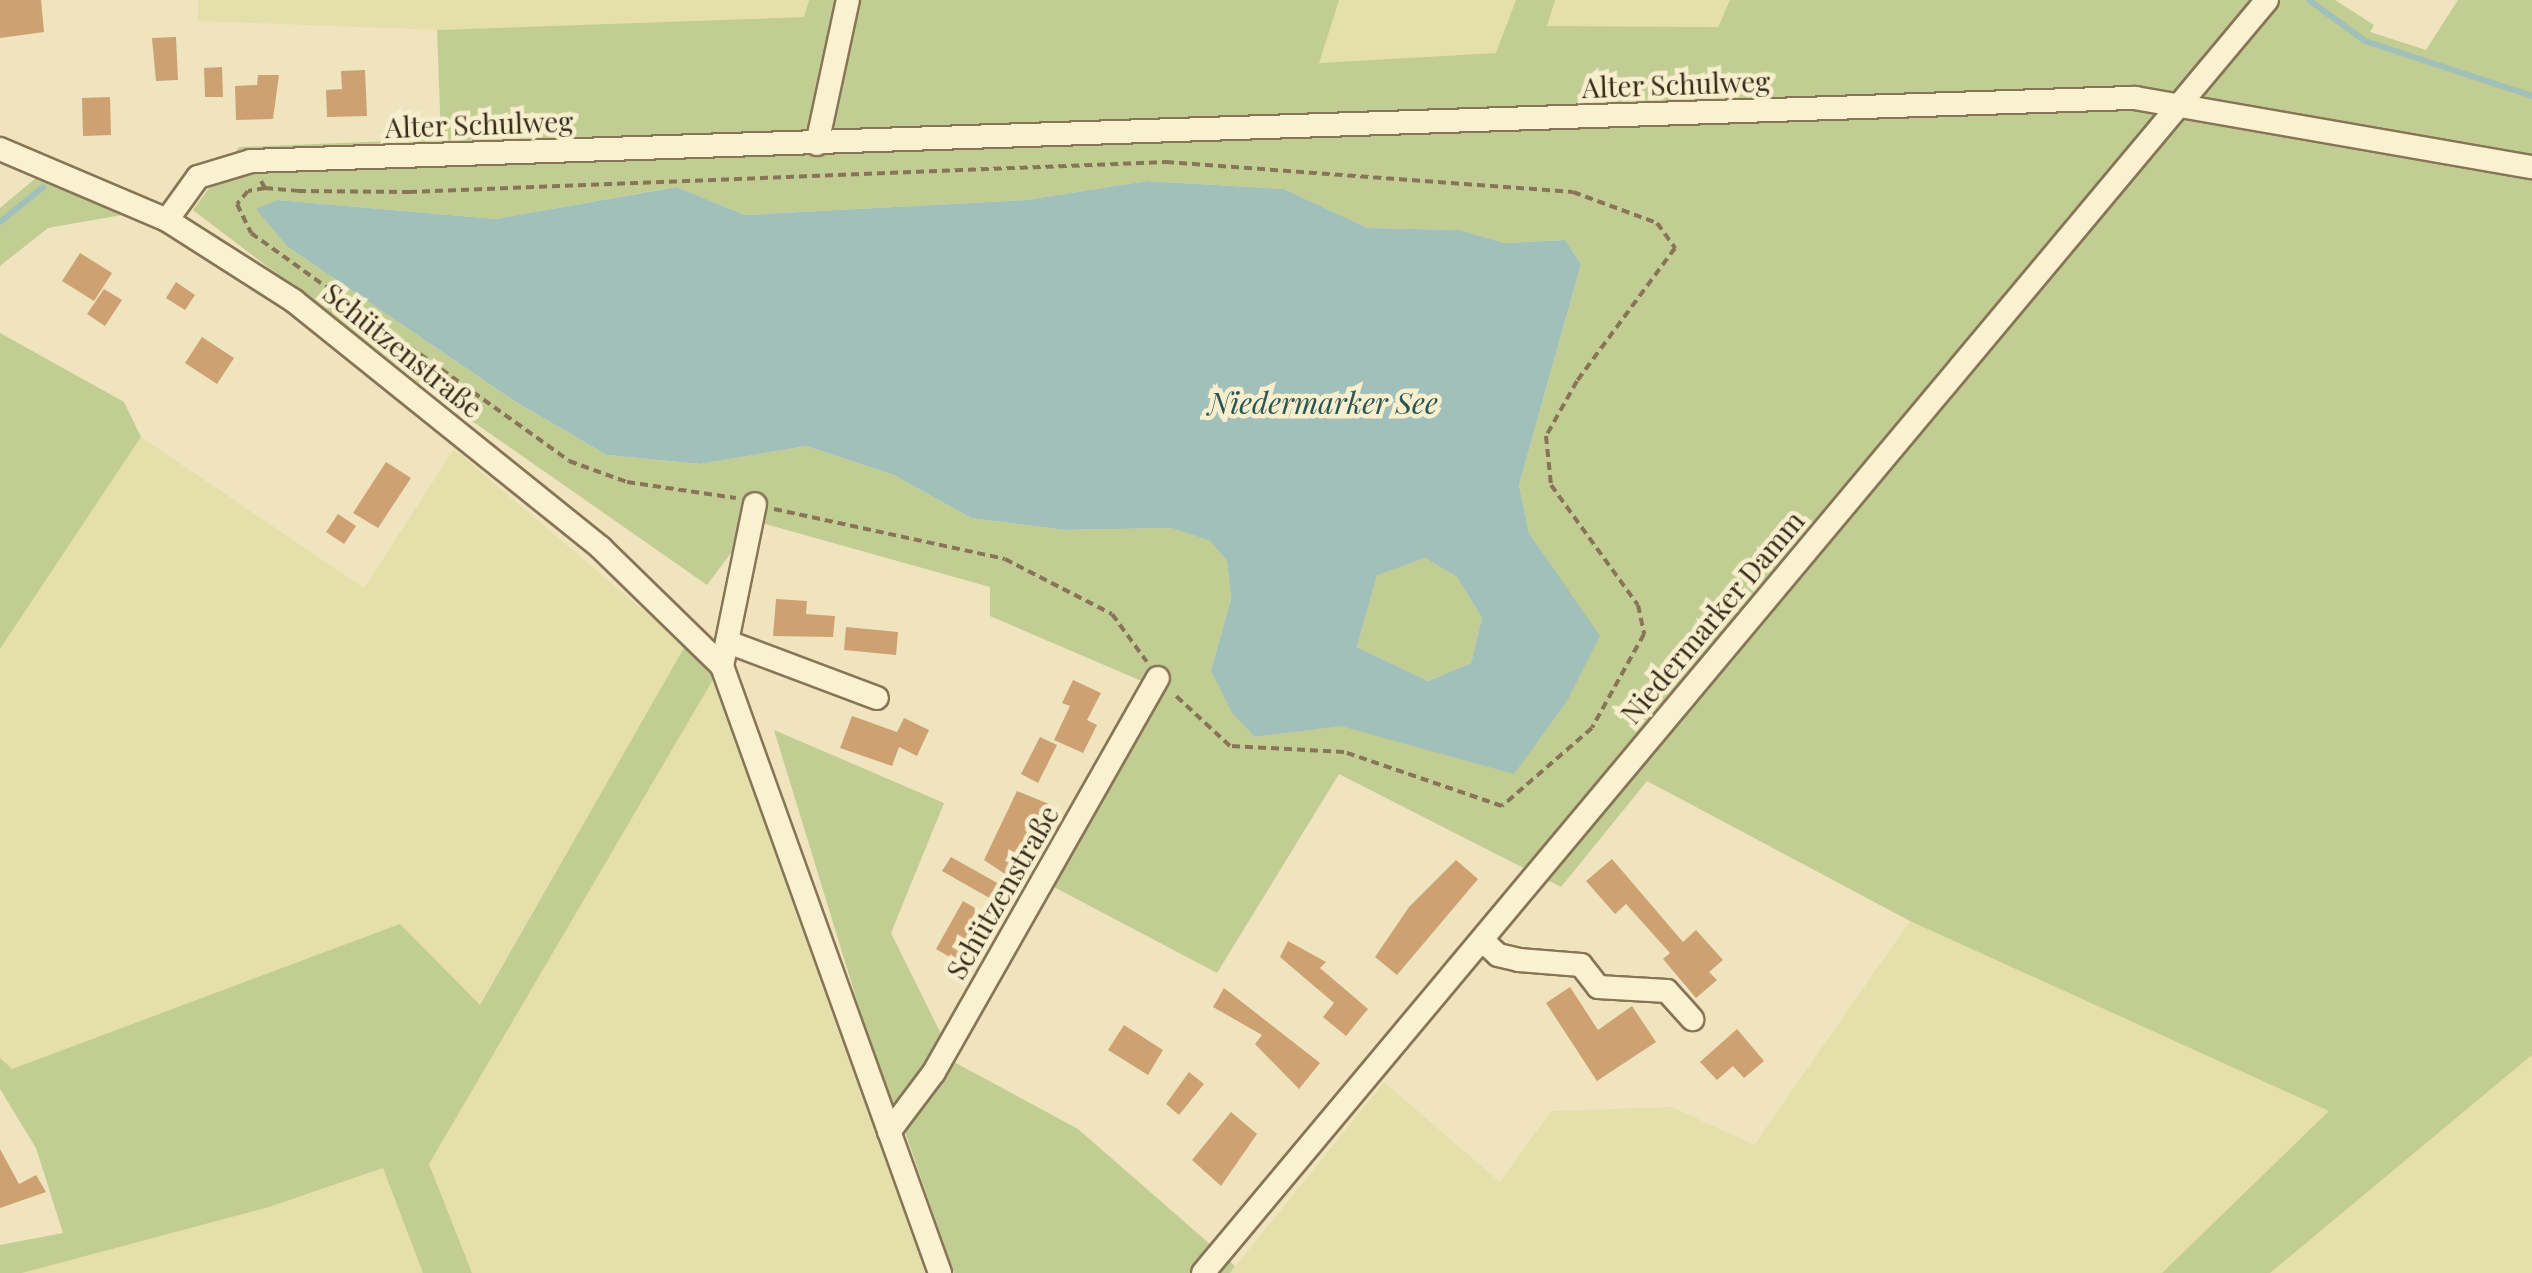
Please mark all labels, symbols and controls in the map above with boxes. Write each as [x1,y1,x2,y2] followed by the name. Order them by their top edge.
[1581,64,1771,104] street label: Alter Schulweg
[384,104,574,144] street label: Alter Schulweg
[317,276,489,424] street label: Schützenstraße
[1208,384,1438,420] water label: Niedermarker See
[1613,504,1811,730] street label: Niedermarker Damm
[939,799,1065,985] street label: Schützenstraße

